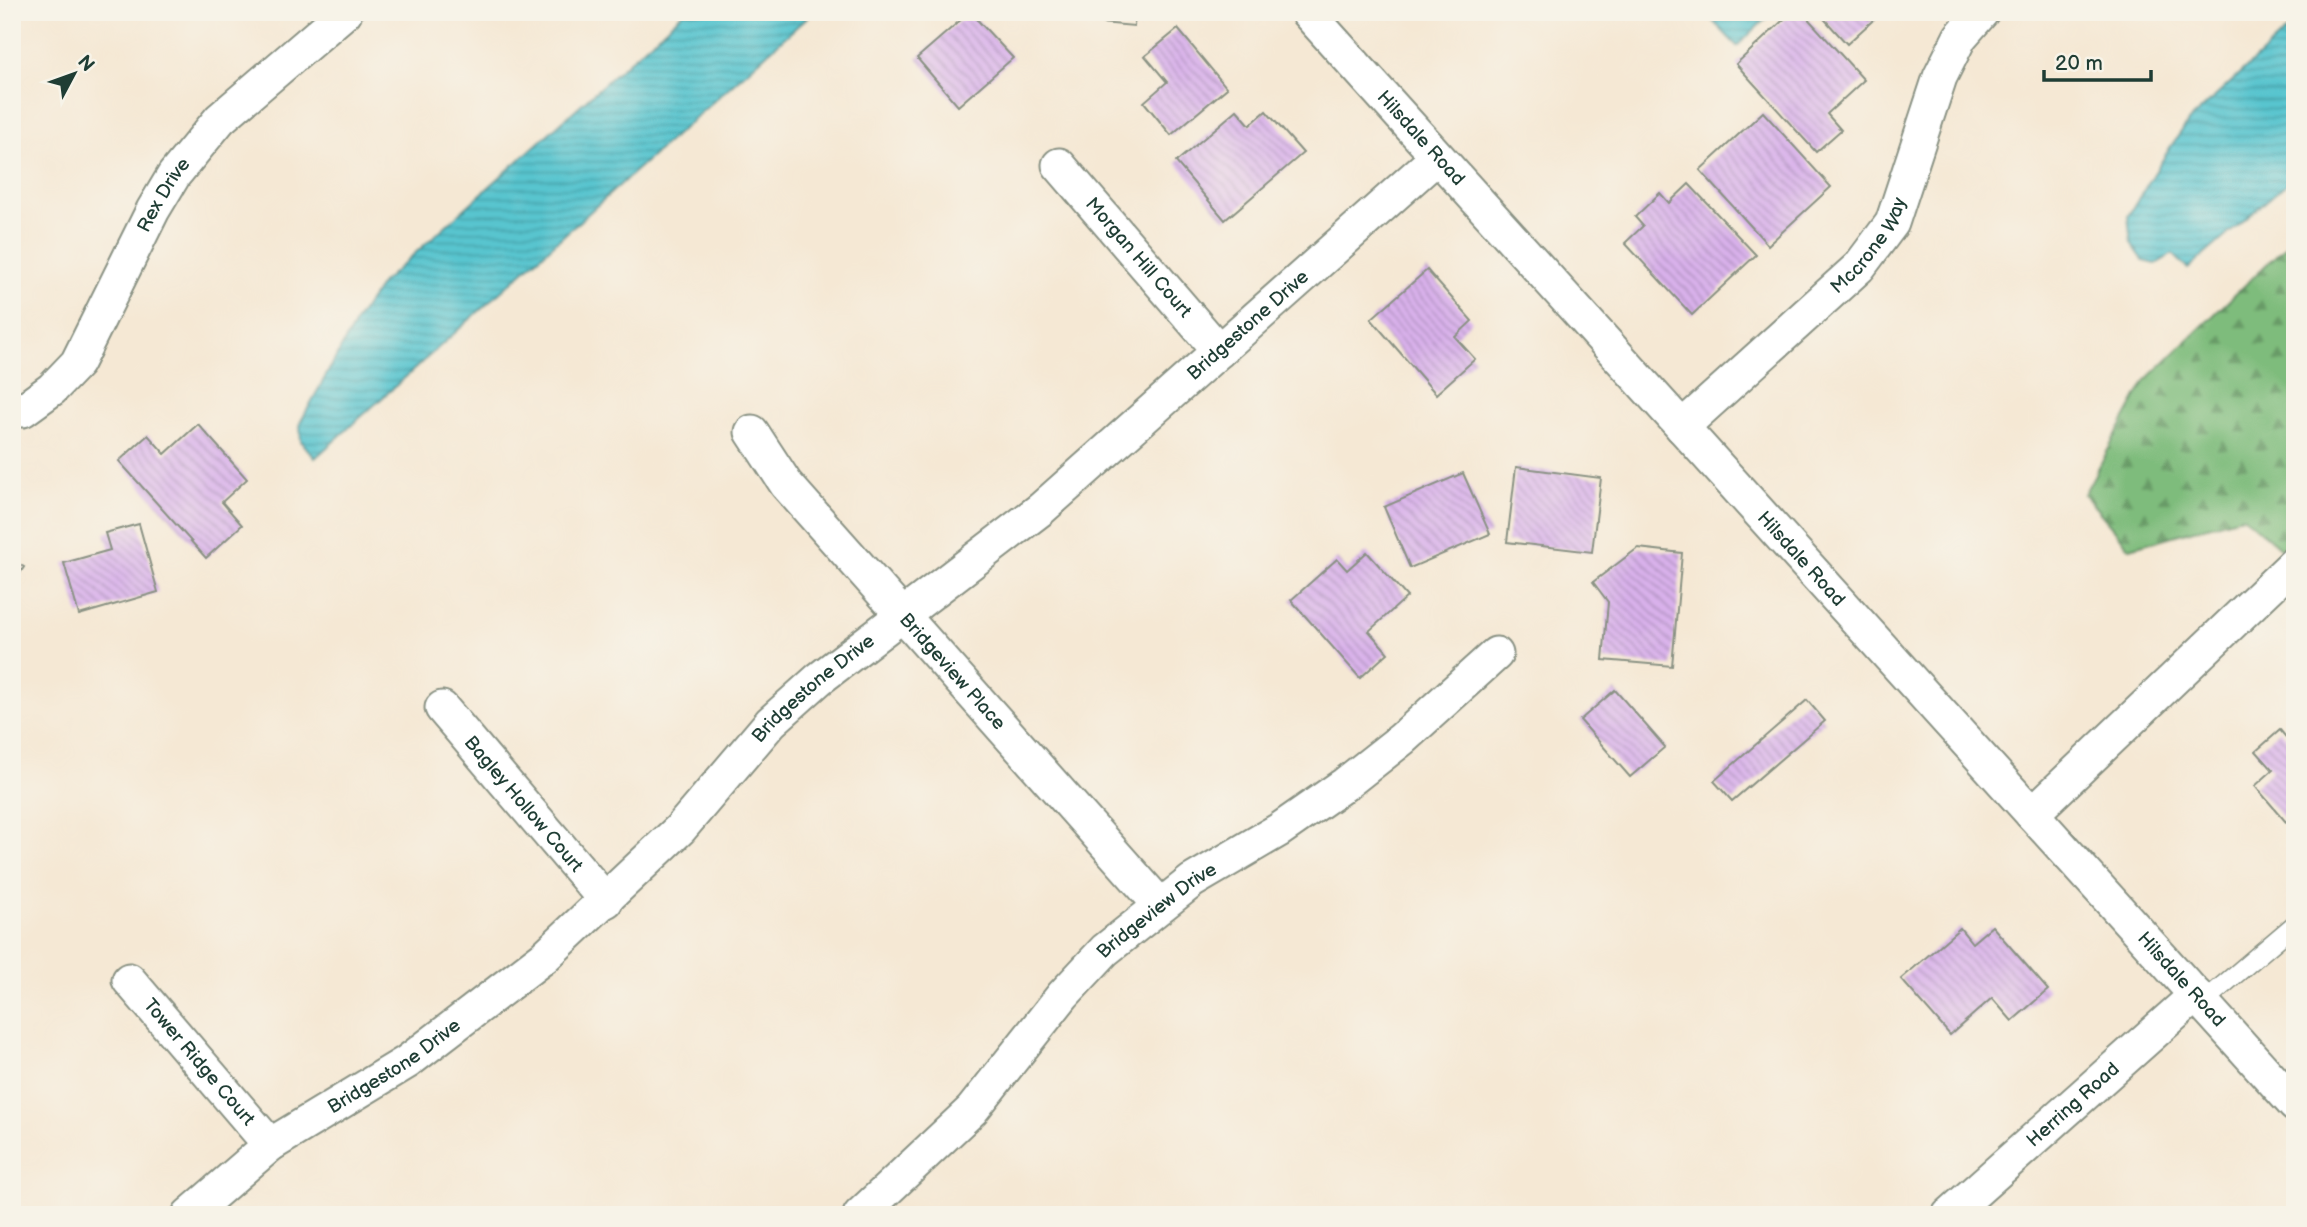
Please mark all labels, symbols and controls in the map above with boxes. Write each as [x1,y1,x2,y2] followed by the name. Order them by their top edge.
[38,38,108,108] north arrow
[2044,38,2151,82] scale bar
[72,51,99,77] text: N
[2055,51,2103,76] text: 20 m
[1372,86,1470,190] street label: Hilsdale Road
[132,153,195,236] street label: Rex Drive
[1081,193,1197,322] street label: Morgan Hill Court
[1826,194,1911,299] street label: Mccrone Way
[1182,265,1313,385] street label: Bridgestone Drive
[1752,506,1850,611] street label: Hilsdale Road
[895,608,1010,735] street label: Bridgeview Place
[747,629,879,747] street label: Bridgestone Drive
[459,731,588,877] street label: Bagley Hollow Court
[1092,858,1221,963] street label: Bridgeview Drive
[2133,927,2230,1032] street label: Hilsdale Road
[138,994,260,1131] street label: Tower Ridge Court
[324,1014,465,1119] street label: Bridgestone Drive
[2022,1057,2124,1152] street label: Herring Road

